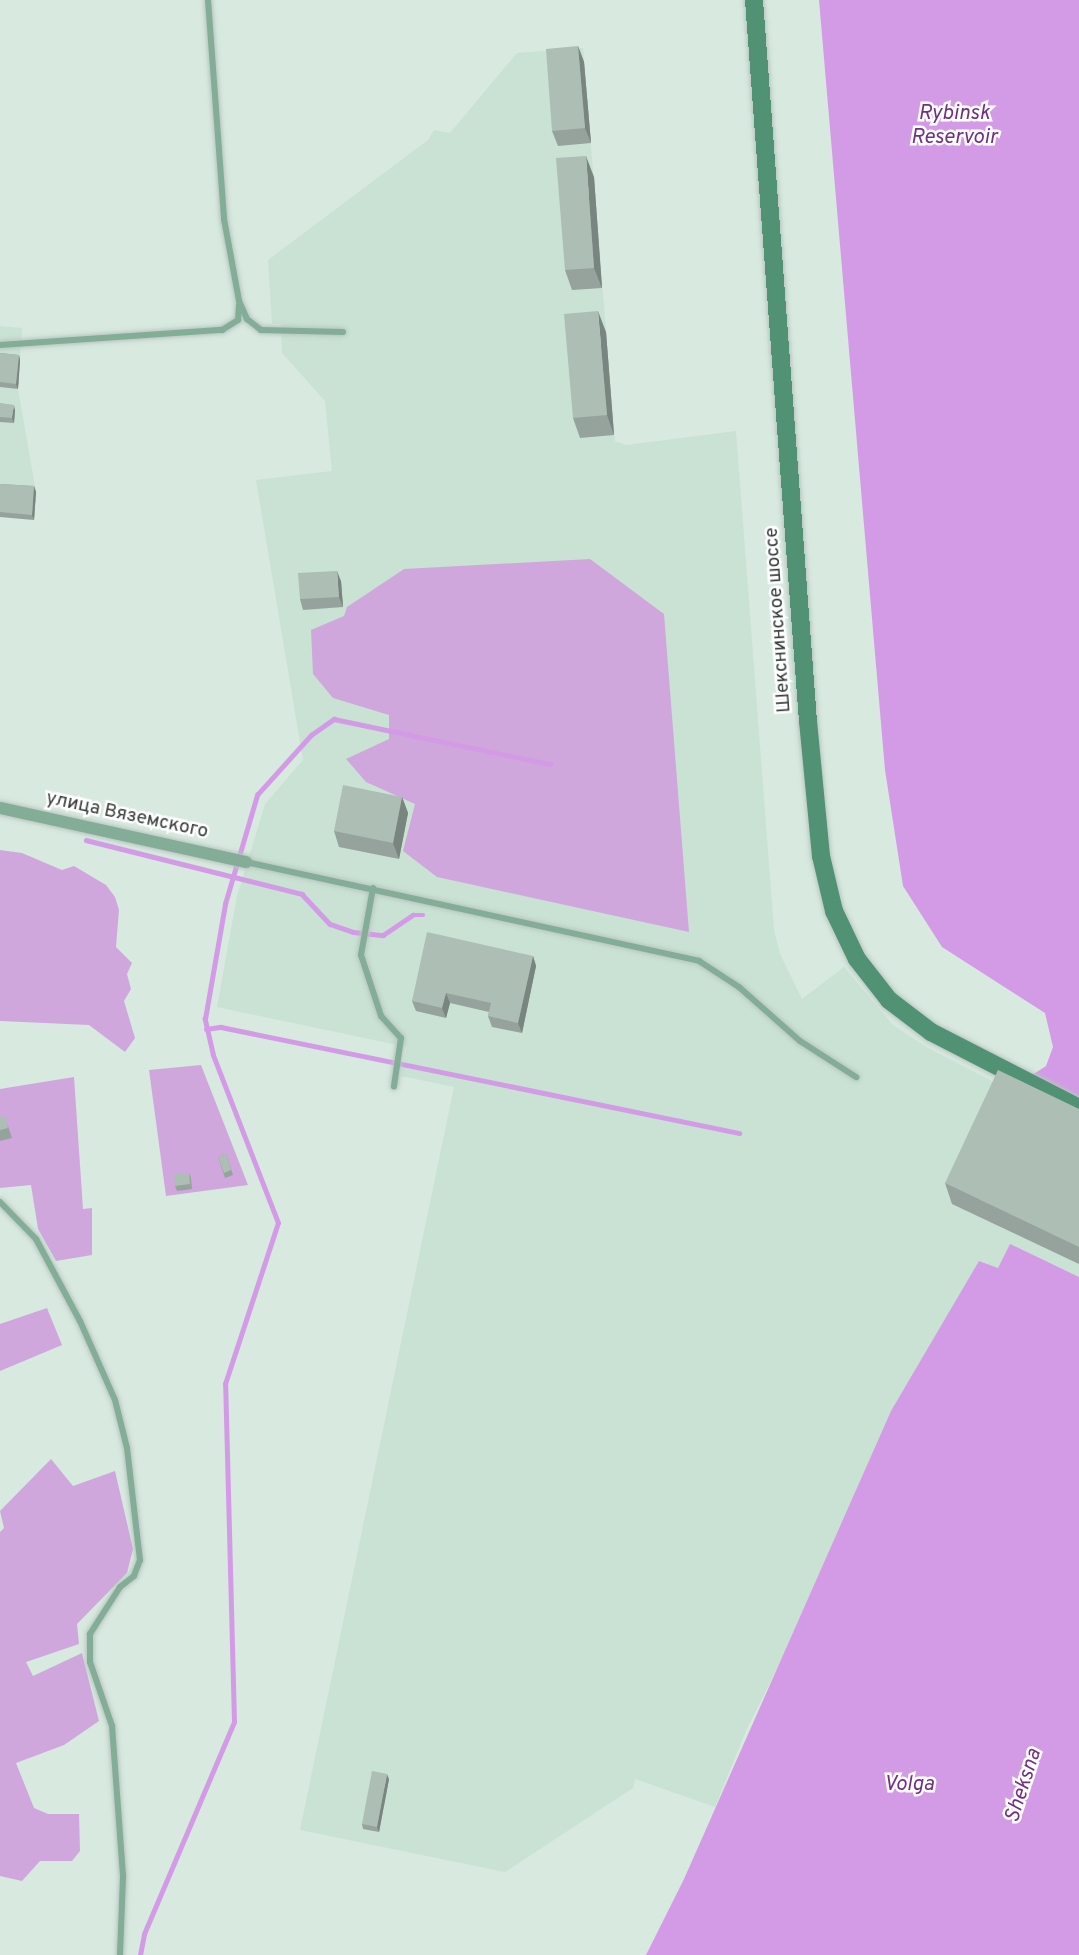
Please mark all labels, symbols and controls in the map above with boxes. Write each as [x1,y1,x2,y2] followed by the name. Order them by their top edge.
[911,101,997,151] water label: Rybinsk Reservoir
[761,527,797,713] street label: Шекснинское шоссе
[44,788,210,844] street label: улица Вяземского
[1000,1746,1048,1826] water label: Sheksna
[884,1772,934,1798] water label: Volga

